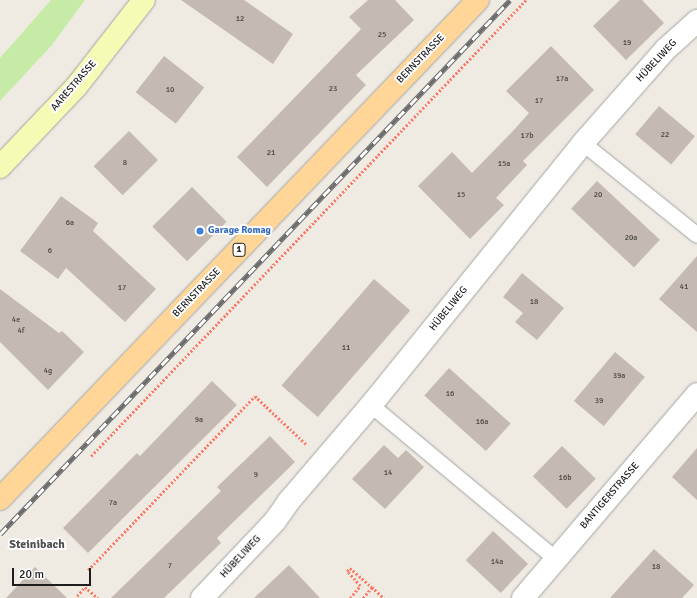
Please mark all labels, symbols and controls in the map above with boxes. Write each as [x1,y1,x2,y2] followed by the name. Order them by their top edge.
[236,14,244,24] house number: 12
[378,30,386,40] house number: 25
[395,32,447,86] street label: BERNSTRASSE
[634,37,680,85] street label: HÜBELIWEG
[623,38,631,48] house number: 19
[49,58,99,114] street label: AARESTRASSE
[556,74,568,84] house number: 17a
[329,84,337,94] house number: 23
[166,85,174,95] house number: 10
[535,96,543,106] house number: 17
[661,130,669,140] house number: 22
[521,131,533,141] house number: 17b
[267,148,275,158] house number: 21
[123,158,127,168] house number: 8
[498,159,510,169] house number: 15a
[457,190,465,200] house number: 15
[594,190,602,200] house number: 20
[66,218,74,228] house number: 6a
[208,225,271,237] place label: Garage Romag
[195,226,205,236] marker: Garage Romag
[625,233,637,243] house number: 20a
[232,243,246,257] road number: 1
[48,246,52,256] house number: 6
[171,266,223,320] street label: BERNSTRASSE
[680,282,688,292] house number: 41
[118,283,126,293] house number: 17
[427,284,471,334] street label: HÜBELIWEG
[530,297,538,307] house number: 18
[12,315,20,325] house number: 4e
[18,326,24,336] house number: 4f
[342,343,350,353] house number: 11
[44,366,52,376] house number: 4g
[613,371,625,381] house number: 39a
[446,389,454,399] house number: 16
[595,396,603,406] house number: 39
[195,415,203,425] house number: 9a
[476,417,488,427] house number: 16a
[578,460,642,532] street label: BANTIGERSTRASSE
[384,468,392,478] house number: 14
[254,470,258,480] house number: 9
[559,473,571,483] house number: 16b
[109,498,117,508] house number: 7a
[218,533,264,581] street label: HÜBELIWEG
[9,538,65,552] district label: Steinibach
[491,557,503,567] house number: 14a
[14,560,93,586] scale bar
[168,561,172,571] house number: 7
[652,562,660,572] house number: 18
[19,567,44,582] text: 20 m

